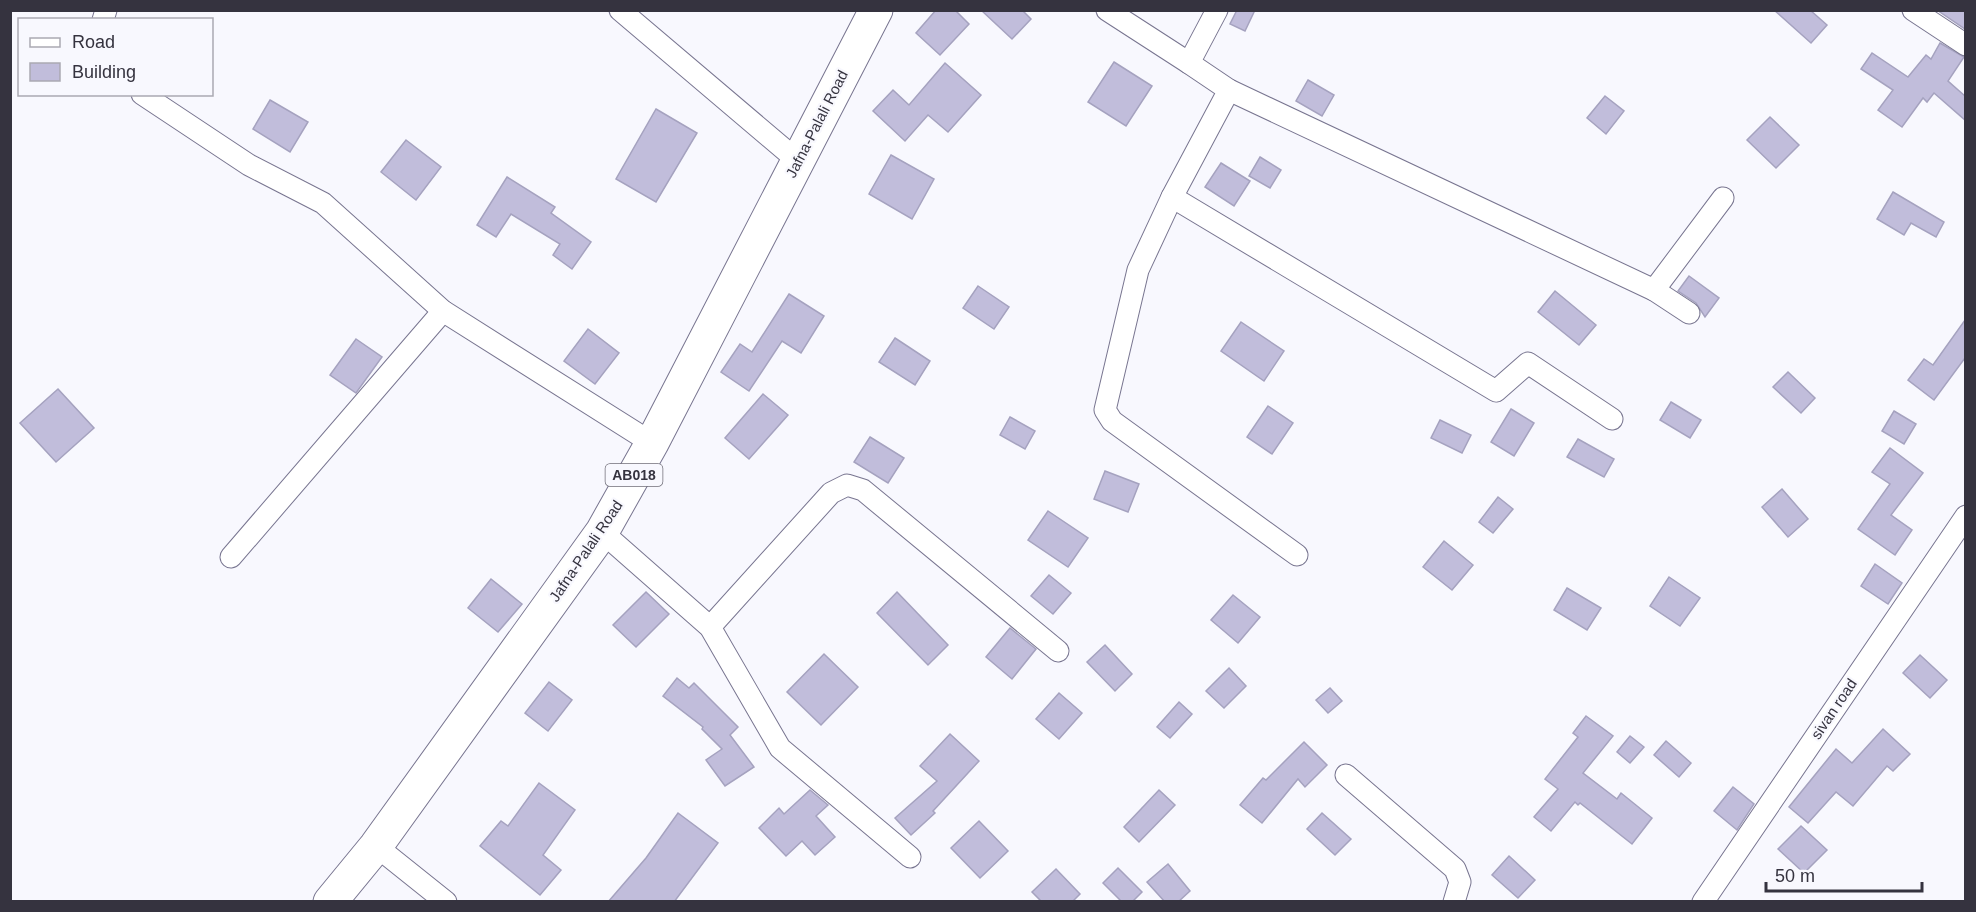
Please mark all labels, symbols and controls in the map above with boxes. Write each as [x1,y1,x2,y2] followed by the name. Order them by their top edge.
[18,18,213,96] legend
[72,32,115,52] text: Road
[72,62,136,82] text: Building
[782,67,851,180] street label: Jafna-Palali Road
[606,464,662,486] road number: AB018
[545,497,626,605] street label: Jafna-Palali Road
[1807,675,1860,742] street label: sivan road
[1766,855,1922,893] scale bar
[1775,866,1815,886] text: 50 m

